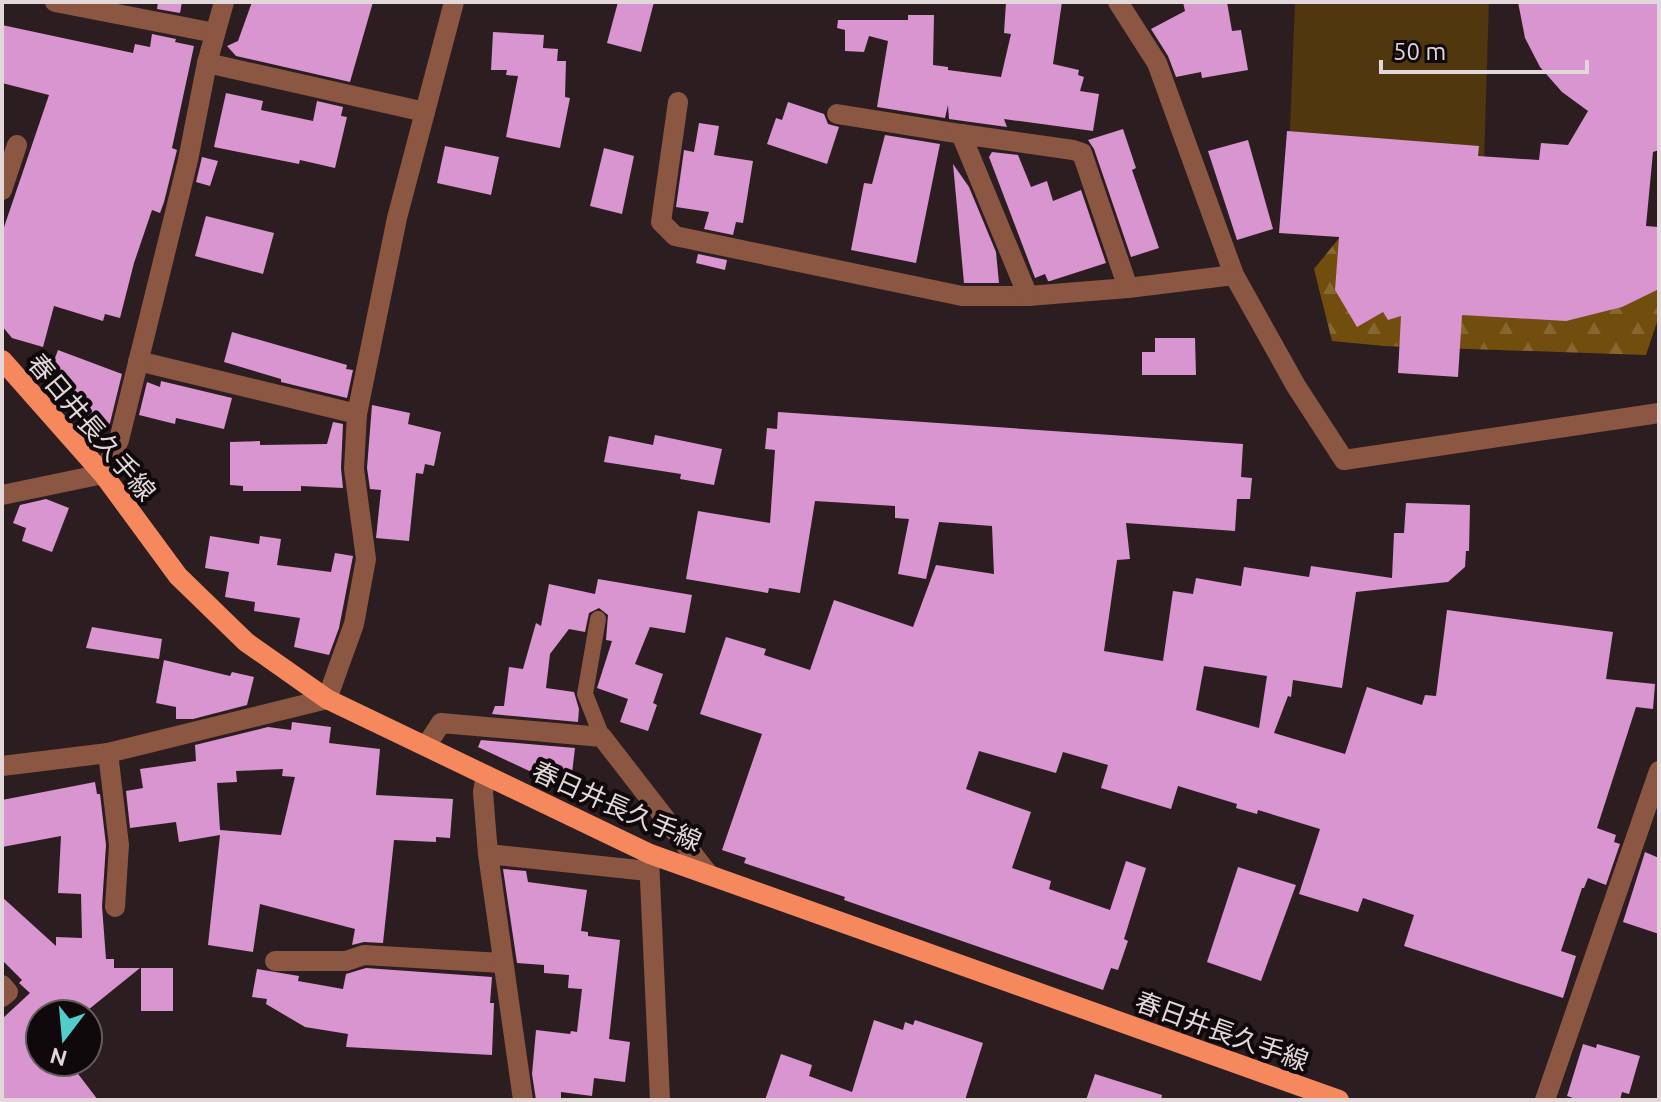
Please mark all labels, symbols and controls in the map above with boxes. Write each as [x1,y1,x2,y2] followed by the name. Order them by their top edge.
[1381,24,1587,74] scale bar
[1393,38,1446,65] text: 50 m
[22,348,162,506] street label: 春日井長久手線
[528,756,706,856] street label: 春日井長久手線
[1132,986,1312,1076] street label: 春日井長久手線
[24,998,104,1078] north arrow
[47,1043,70,1072] text: N

